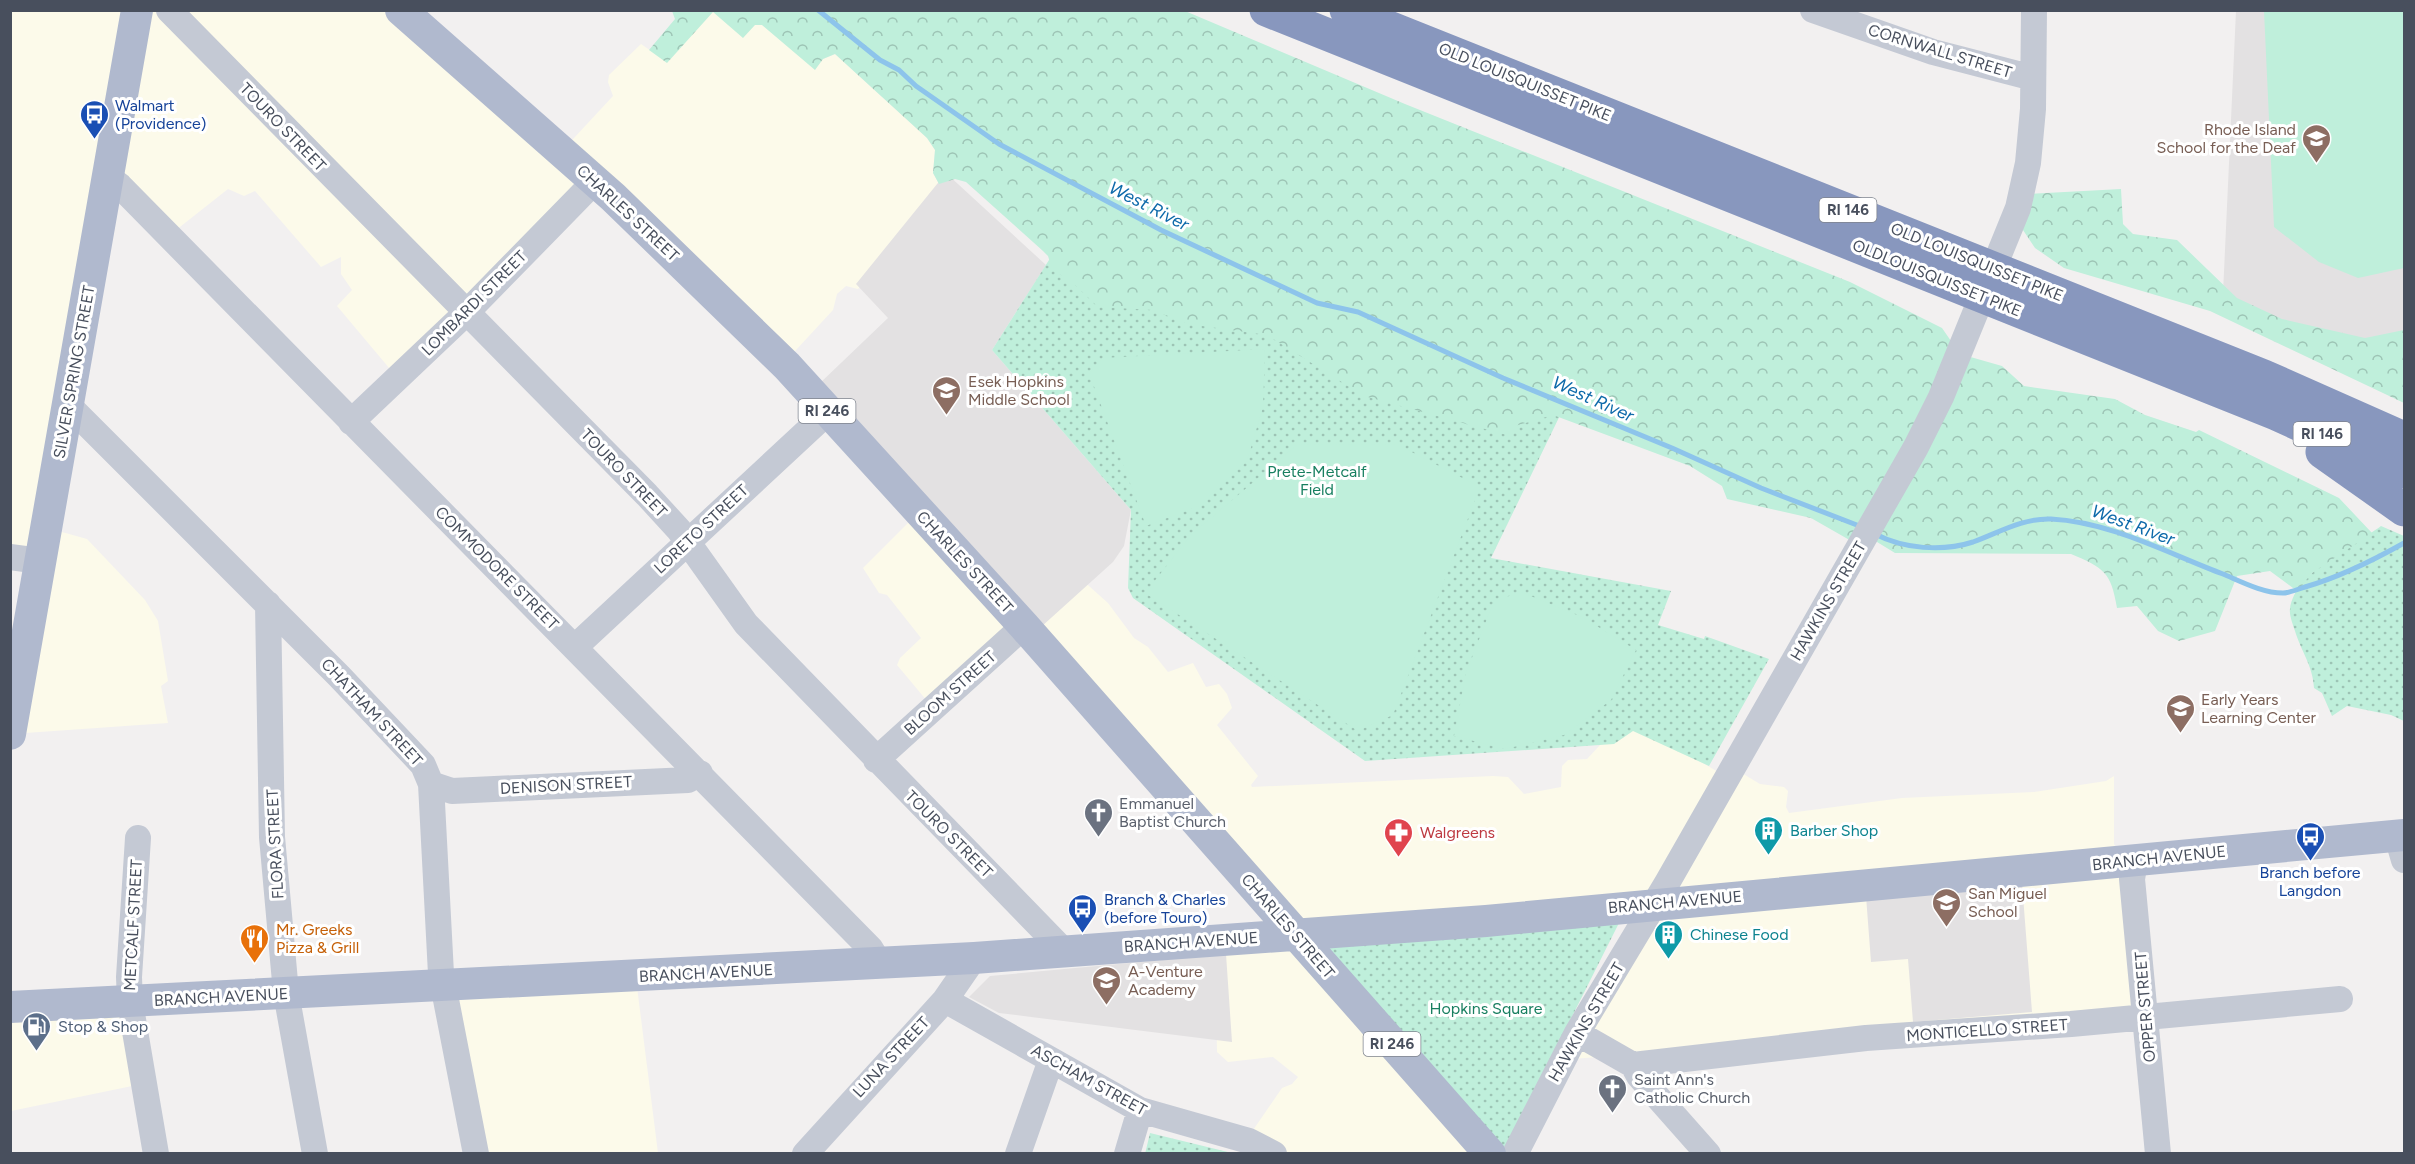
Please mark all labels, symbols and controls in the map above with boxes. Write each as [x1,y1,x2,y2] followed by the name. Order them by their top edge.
[1866,20,2014,82] street label: CORNWALL STREET
[1436,39,1614,125] street label: OLD LOUISQUISSET PIKE
[236,79,330,175] street label: TOURO STREET
[115,96,206,133] place label: Walmart (Providence)
[78,98,110,140] bus stop icon: Walmart (Providence)
[2157,120,2296,157] place label: Rhode Island School for the Deaf
[2301,122,2333,164] school or university icon: Rhode Island School for the Deaf
[573,161,683,265] street label: CHARLES STREET
[1105,176,1193,236] water label: West River
[1820,198,1876,222] road number: RI 146
[1888,219,2066,305] street label: OLD LOUISQUISSET PIKE
[1850,235,2024,321] street label: OLDLOUISQUISSET PIKE
[418,247,530,359] street label: LOMBARDI STREET
[49,284,99,460] street label: SILVER SPRING STREET
[1549,371,1638,427] water label: West River
[968,372,1070,409] place label: Esek Hopkins Middle School
[931,374,963,416] school or university icon: Esek Hopkins Middle School
[798,399,856,423] road number: RI 246
[2294,422,2350,446] road number: RI 146
[577,425,671,521] street label: TOURO STREET
[1267,462,1367,499] park label: Prete-Metcalf Field
[650,480,752,577] street label: LORETO STREET
[2088,500,2178,550] water label: West River
[431,502,563,634] street label: COMMODORE STREET
[913,507,1017,617] street label: CHARLES STREET
[1786,538,1870,664] street label: HAWKINS STREET
[900,647,1000,739] street label: BLOOM STREET
[317,654,427,770] street label: CHATHAM STREET
[2201,690,2316,727] place label: Early Years Learning Center
[2164,692,2196,734] school or university icon: Early Years Learning Center
[499,772,633,798] street label: DENISON STREET
[901,786,997,882] street label: TOURO STREET
[263,788,287,900] street label: FLORA STREET
[1119,794,1226,831] place label: Emmanuel Baptist Church
[1082,796,1114,838] church icon: Emmanuel Baptist Church
[1753,814,1785,856] building icon: Barber Shop
[1383,816,1415,858] pharmacy icon: Walgreens
[2294,820,2326,862] bus stop icon: Branch before Langdon
[1790,821,1878,840] place label: Barber Shop
[1420,823,1495,842] place label: Walgreens
[2091,842,2227,874] street label: BRANCH AVENUE
[120,859,146,991] street label: METCALF STREET
[2259,863,2361,900] place label: Branch before Langdon
[1237,870,1339,982] street label: CHARLES STREET
[1968,884,2047,921] place label: San Miguel School
[1931,886,1963,928] school or university icon: San Miguel School
[1607,887,1743,917] street label: BRANCH AVENUE
[1104,890,1226,927] place label: Branch & Charles (before Touro)
[1067,892,1099,934] bus stop icon: Branch & Charles (before Touro)
[1653,918,1685,960] building icon: Chinese Food
[276,920,359,957] place label: Mr. Greeks Pizza & Grill
[239,922,271,964] restaurant icon: Mr. Greeks Pizza & Grill
[1690,925,1789,944] place label: Chinese Food
[1123,928,1259,956] street label: BRANCH AVENUE
[2131,951,2159,1063] street label: OPPER STREET
[1544,959,1628,1085] street label: HAWKINS STREET
[638,960,774,986] street label: BRANCH AVENUE
[1128,962,1203,999] place label: A-Venture Academy
[1091,964,1123,1006] school or university icon: A-Venture Academy
[153,984,289,1010] street label: BRANCH AVENUE
[1430,999,1543,1018] park label: Hopkins Square
[21,1010,53,1052] fuel station icon: Stop & Shop
[849,1013,933,1101] street label: LUNA STREET
[1906,1015,2068,1045] street label: MONTICELLO STREET
[58,1017,148,1036] place label: Stop & Shop
[1364,1032,1420,1056] road number: RI 246
[1028,1040,1150,1120] street label: ASCHAM STREET
[1634,1070,1750,1107] place label: Saint Ann's Catholic Church
[1597,1072,1629,1114] church icon: Saint Ann's Catholic Church

